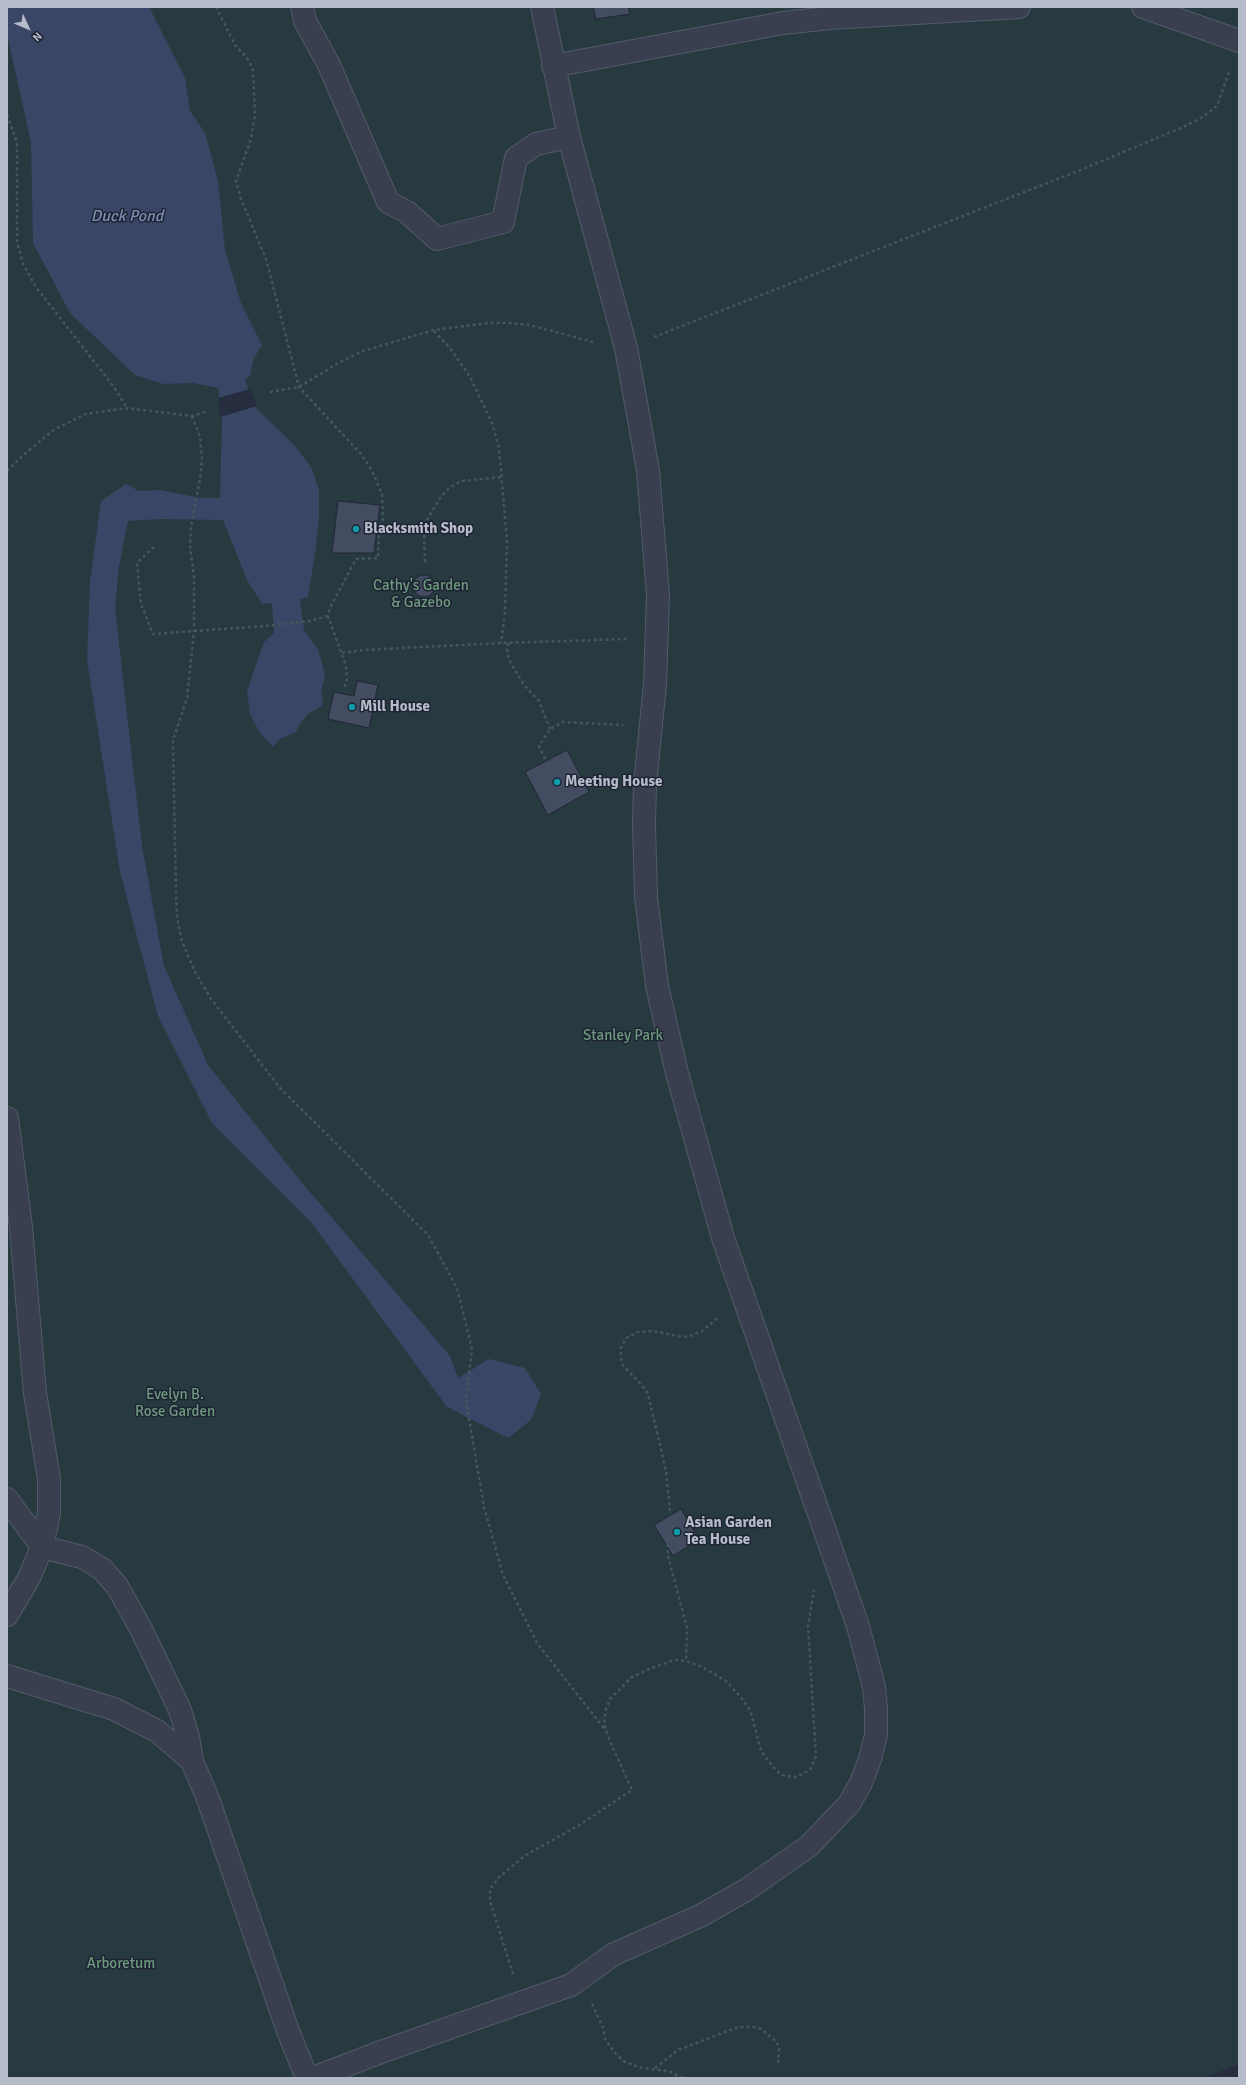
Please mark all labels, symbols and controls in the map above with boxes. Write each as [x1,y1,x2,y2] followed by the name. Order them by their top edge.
[8,8,48,48] north arrow
[30,29,44,44] text: N
[91,207,163,227] water label: Duck Pond
[364,520,473,538] place label: Blacksmith Shop
[351,524,361,534] marker: Blacksmith Shop
[373,577,469,612] park label: Cathy's Garden & Gazebo
[360,698,430,716] place label: Mill House
[347,702,357,712] marker: Mill House
[565,773,662,791] place label: Meeting House
[552,777,562,787] marker: Meeting House
[583,1027,663,1045] park label: Stanley Park
[135,1386,215,1421] park label: Evelyn B. Rose Garden
[685,1514,772,1549] place label: Asian Garden Tea House
[672,1527,682,1537] marker: Asian Garden Tea House
[87,1955,155,1973] park label: Arboretum

